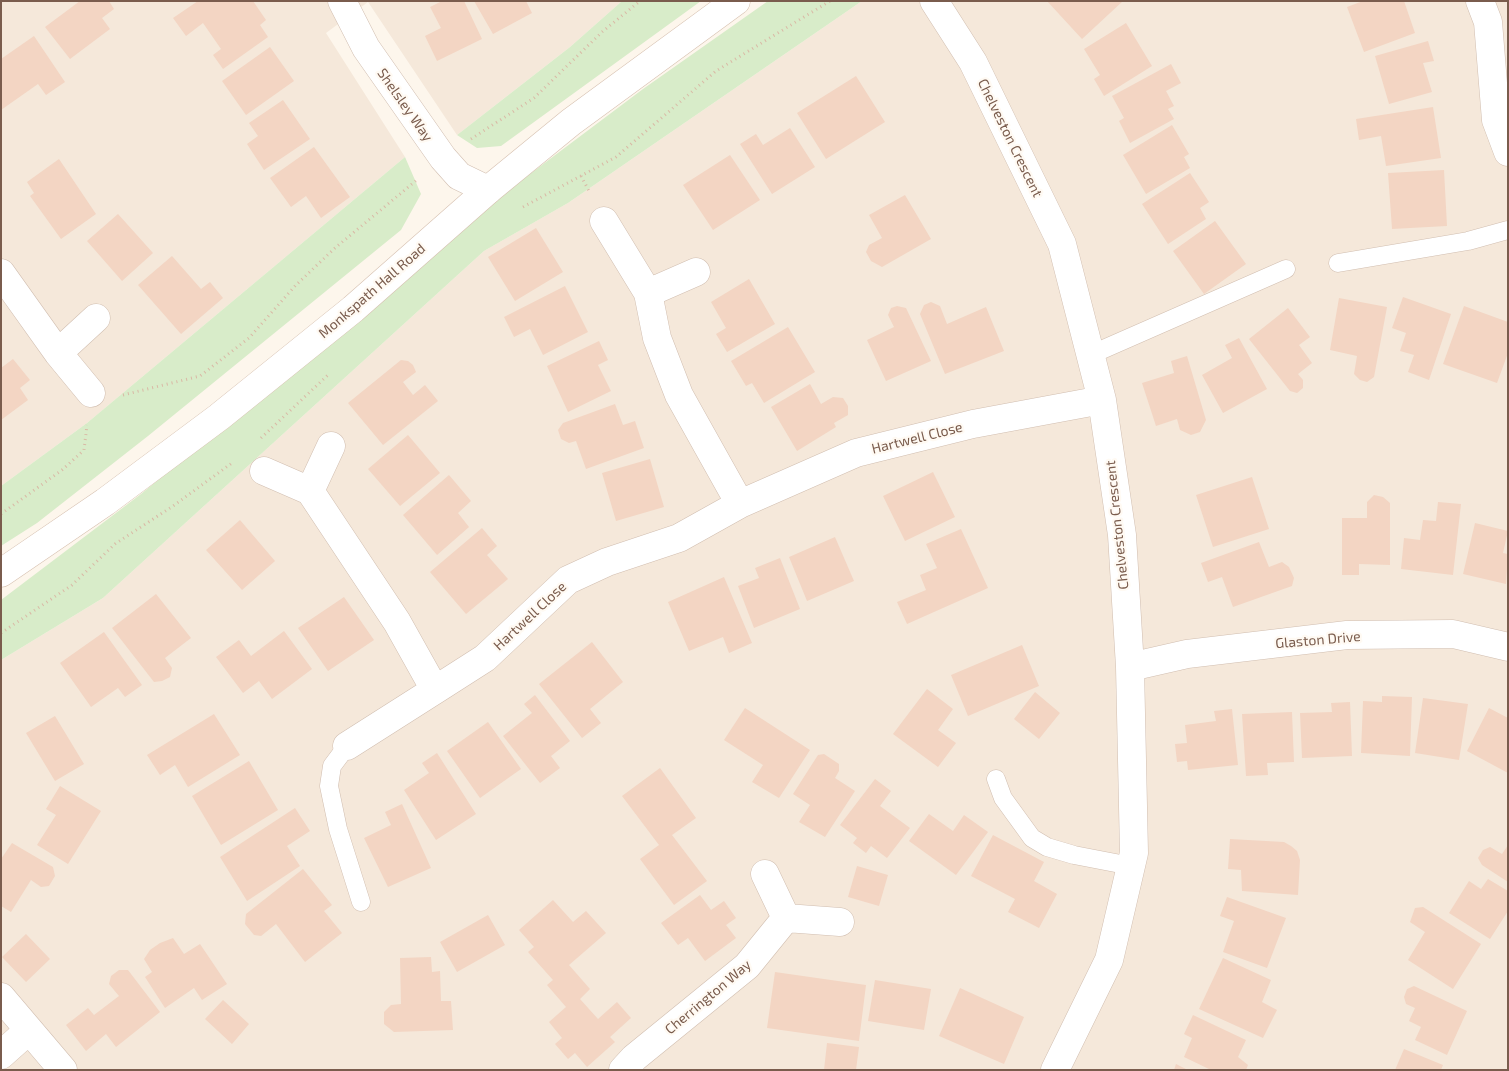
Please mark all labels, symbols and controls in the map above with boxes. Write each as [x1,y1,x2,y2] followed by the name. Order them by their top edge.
[374,65,436,145] street label: Shelsley Way
[974,76,1046,200] street label: Chelveston Crescent
[315,240,429,342] street label: Monkspath Hall Road
[870,419,964,457] street label: Hartwell Close
[1102,460,1132,590] street label: Chelveston Crescent
[490,578,570,654] street label: Hartwell Close
[1275,628,1361,652] street label: Glaston Drive
[662,956,754,1038] street label: Cherrington Way

